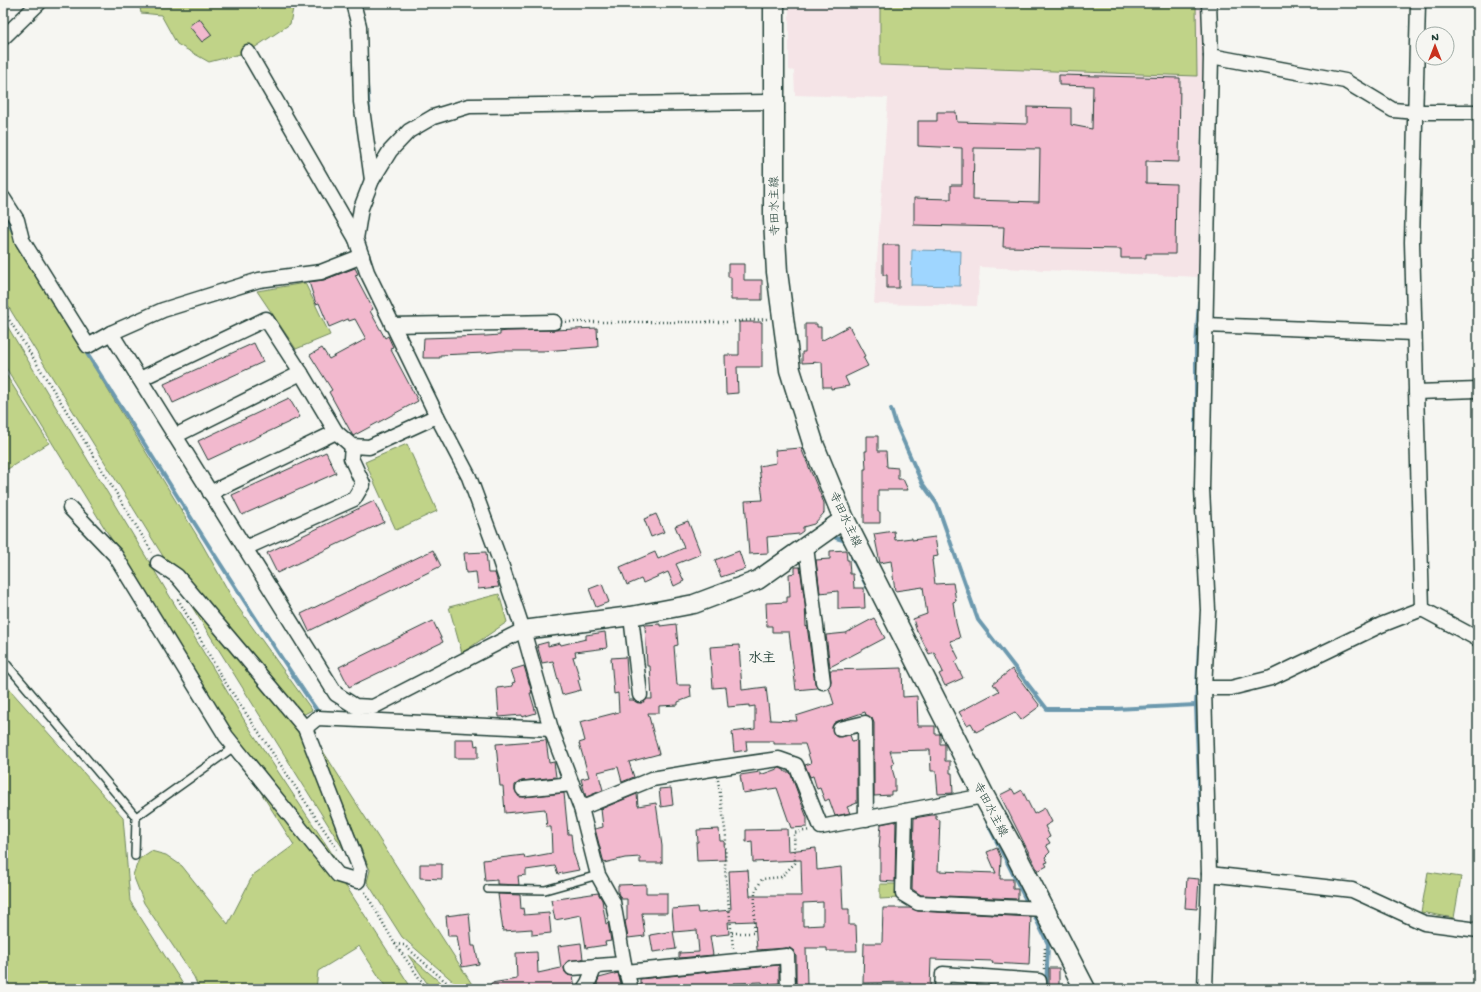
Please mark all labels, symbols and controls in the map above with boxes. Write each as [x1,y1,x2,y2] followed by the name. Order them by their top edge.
[1415,26,1455,66] north arrow
[1431,32,1439,44] text: N
[767,176,784,236] street label: 寺田水主線
[825,489,864,550] street label: 寺田水主線
[748,651,776,668] district label: 水主
[969,780,1010,840] street label: 寺田水主線

